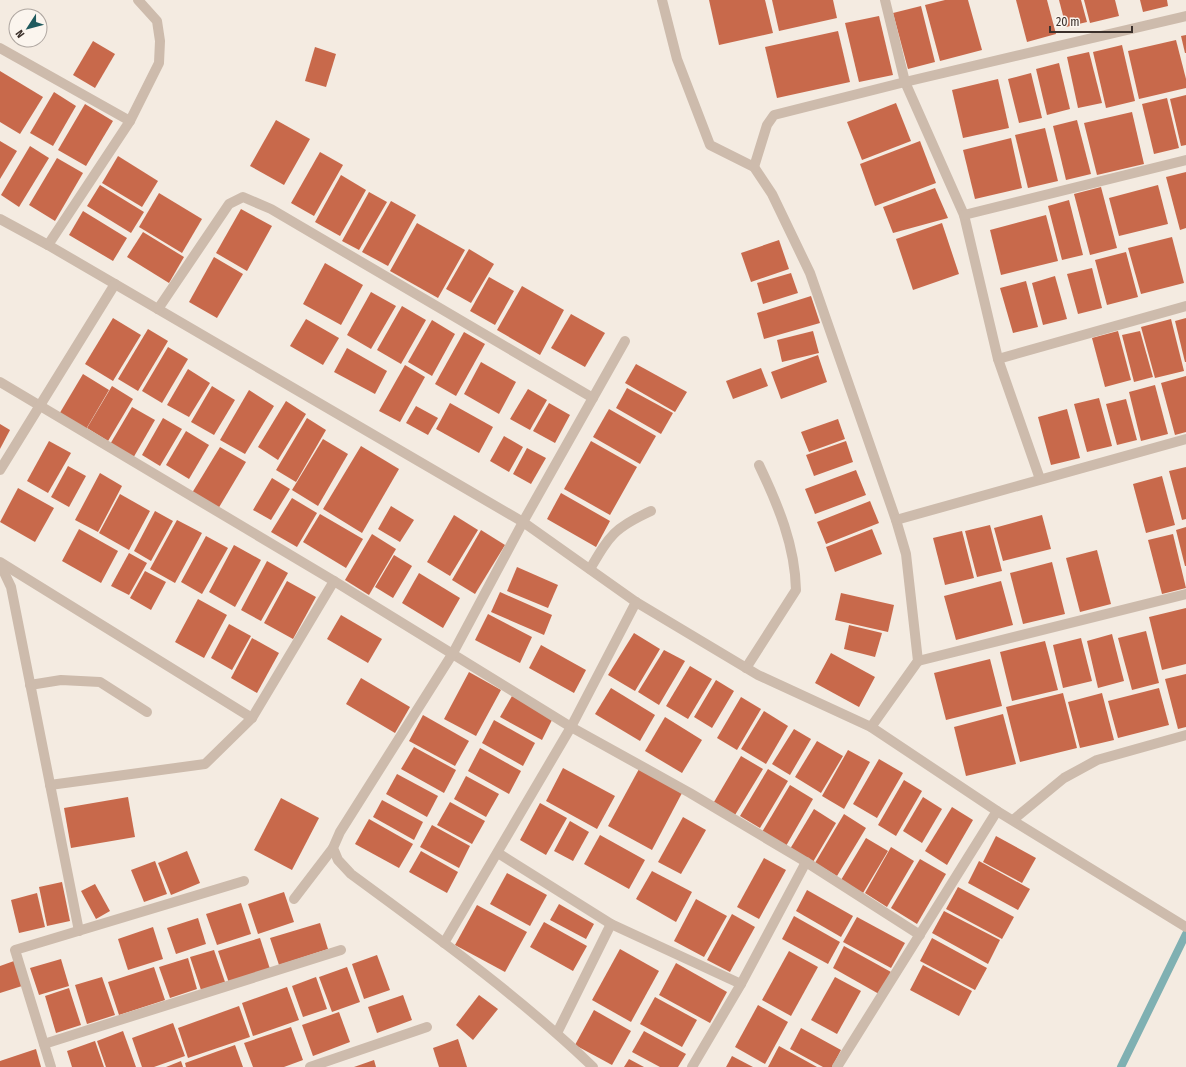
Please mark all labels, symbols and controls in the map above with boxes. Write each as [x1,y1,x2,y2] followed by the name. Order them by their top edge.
[8,8,48,48] north arrow
[1050,8,1132,34] scale bar
[1056,15,1080,29] text: 20 m
[13,27,28,40] text: N

